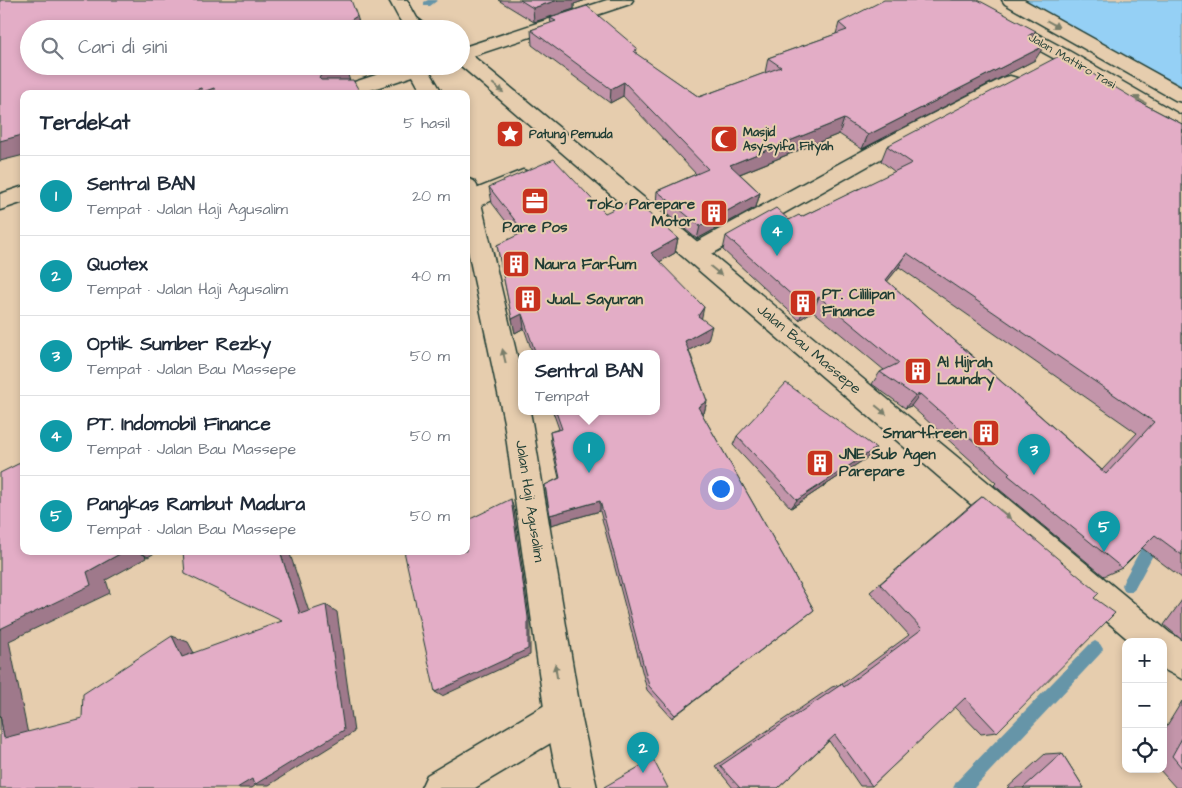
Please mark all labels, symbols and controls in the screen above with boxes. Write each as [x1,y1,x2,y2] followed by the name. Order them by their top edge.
[20,20,470,75] search box
[1046,20,1061,28] one-way arrow
[1025,29,1119,93] street label: Jalan Mattiro Tasi
[38,34,66,62] icon: search
[78,34,167,61] text: Cari di sini
[492,82,505,93] one-way arrow
[1133,96,1146,105] one-way arrow
[40,108,130,137] text: Terdekat
[403,112,450,134] text: 5 hasil
[495,119,525,149] place icon: Patung Pemuda
[709,124,739,154] mosque icon: Masjid Asy-syifa Fityah
[743,124,834,156] place label: Masjid Asy-syifa Fityah
[529,126,613,145] place label: Patung Pemuda
[87,171,195,198] text: Sentral BAN
[55,185,57,207] text: 1
[412,185,450,207] text: 20 m
[520,186,550,216] office icon: Pare Pos
[587,194,696,232] place label: Toko Parepare Motor
[87,198,288,220] text: Tempat · Jalan Haji Agusalim
[699,198,729,228] building icon: Toko Parepare Motor
[761,215,793,256] pin: 4
[502,217,568,238] place label: Pare Pos
[501,249,531,279] building icon: Naura Farfum
[87,251,148,278] text: Quotex
[535,254,636,275] place label: Naura Farfum
[51,265,61,287] text: 2
[410,265,450,287] text: 40 m
[710,266,723,277] one-way arrow
[87,278,288,300] text: Tempat · Jalan Haji Agusalim
[513,284,543,314] building icon: JuaL Sayuran
[822,284,895,322] place label: PT. Cililipan Finance
[788,288,818,318] building icon: PT. Cililipan Finance
[546,289,644,311] place label: JuaL Sayuran
[752,299,866,399] street label: Jalan Bau Massepe
[87,331,271,358] text: Optik Sumber Rezky
[52,345,60,367] text: 3
[410,345,450,367] text: 50 m
[499,347,507,363] one-way arrow
[518,350,660,415] popup
[937,352,995,391] place label: Al Hijrah Laundry
[903,356,933,386] building icon: Al Hijrah Laundry
[87,358,296,380] text: Tempat · Jalan Bau Massepe
[535,358,643,385] text: Sentral BAN
[535,385,590,407] text: Tempat
[874,404,887,415] one-way arrow
[87,411,271,438] text: PT. Indomobil Finance
[971,418,1001,448] building icon: Smartfreen
[882,423,967,444] place label: Smartfreen
[51,425,61,447] text: 4
[410,425,450,447] text: 50 m
[573,432,605,473] pin: 1
[1018,434,1050,475] pin: 3
[87,438,296,460] text: Tempat · Jalan Bau Massepe
[509,439,550,564] street label: Jalan Haji Agusalim
[838,444,936,482] place label: JNE Sub Agen Parepare
[805,448,835,478] building icon: JNE Sub Agen Parepare
[708,476,734,502] your location
[87,491,305,518] text: Pangkas Rambut Madura
[50,505,62,527] text: 5
[410,505,450,527] text: 50 m
[999,509,1012,520] one-way arrow
[1088,511,1120,552] pin: 5
[87,518,296,540] text: Tempat · Jalan Bau Massepe
[1122,638,1167,773] map controls
[1122,638,1167,683] button: +
[552,663,560,679] one-way arrow
[1122,683,1167,728] button: −
[1122,728,1167,773] button: locate
[627,732,659,773] pin: 2

